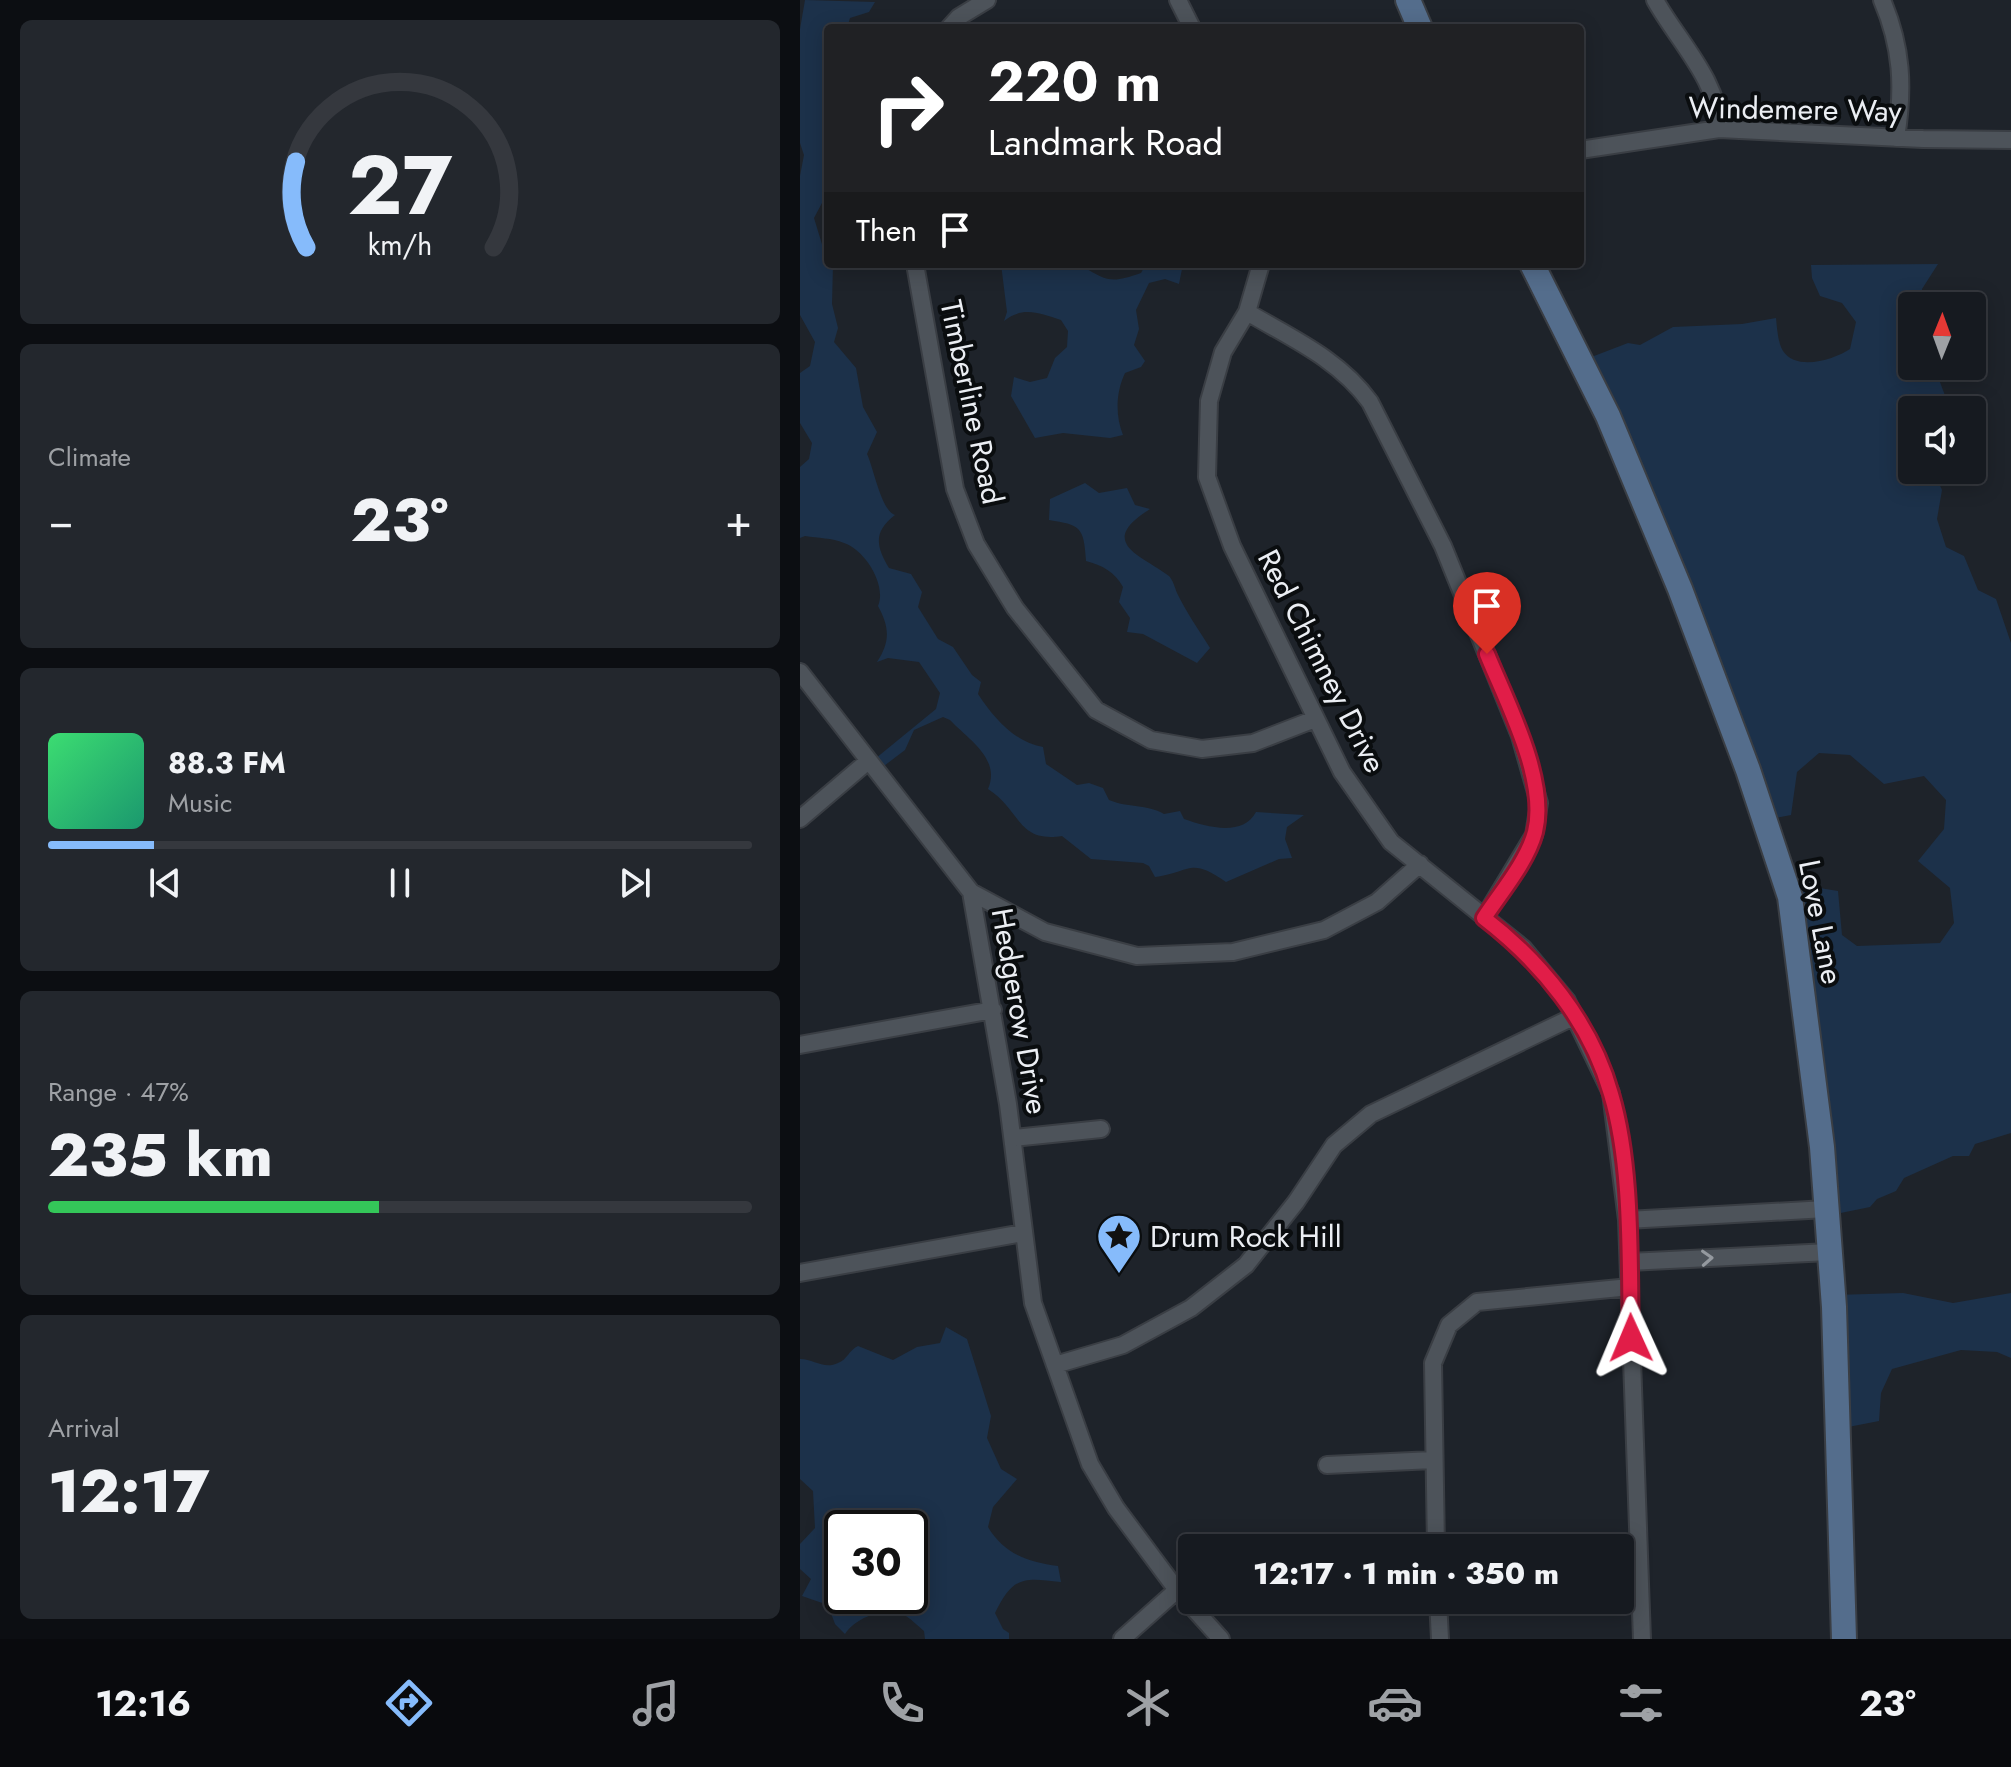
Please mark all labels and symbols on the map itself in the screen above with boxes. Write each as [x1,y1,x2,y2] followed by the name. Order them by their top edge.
[1688,86,1903,132] street label: Windemere Way
[1898,292,1986,380] north arrow
[929,296,1015,508] street label: Timberline Road
[1247,542,1397,780] street label: Red Chimney Drive
[1453,572,1521,654] pin
[1788,856,1854,988] street label: Love Lane
[981,905,1059,1117] street label: Hedgerow Drive
[1095,1212,1143,1275] place icon: Drum Rock Hill
[1150,1215,1342,1258] place label: Drum Rock Hill
[1701,1249,1713,1266] one-way arrow
[1589,1296,1673,1380] position arrow
[824,1510,928,1614] speed limit sign: 30

